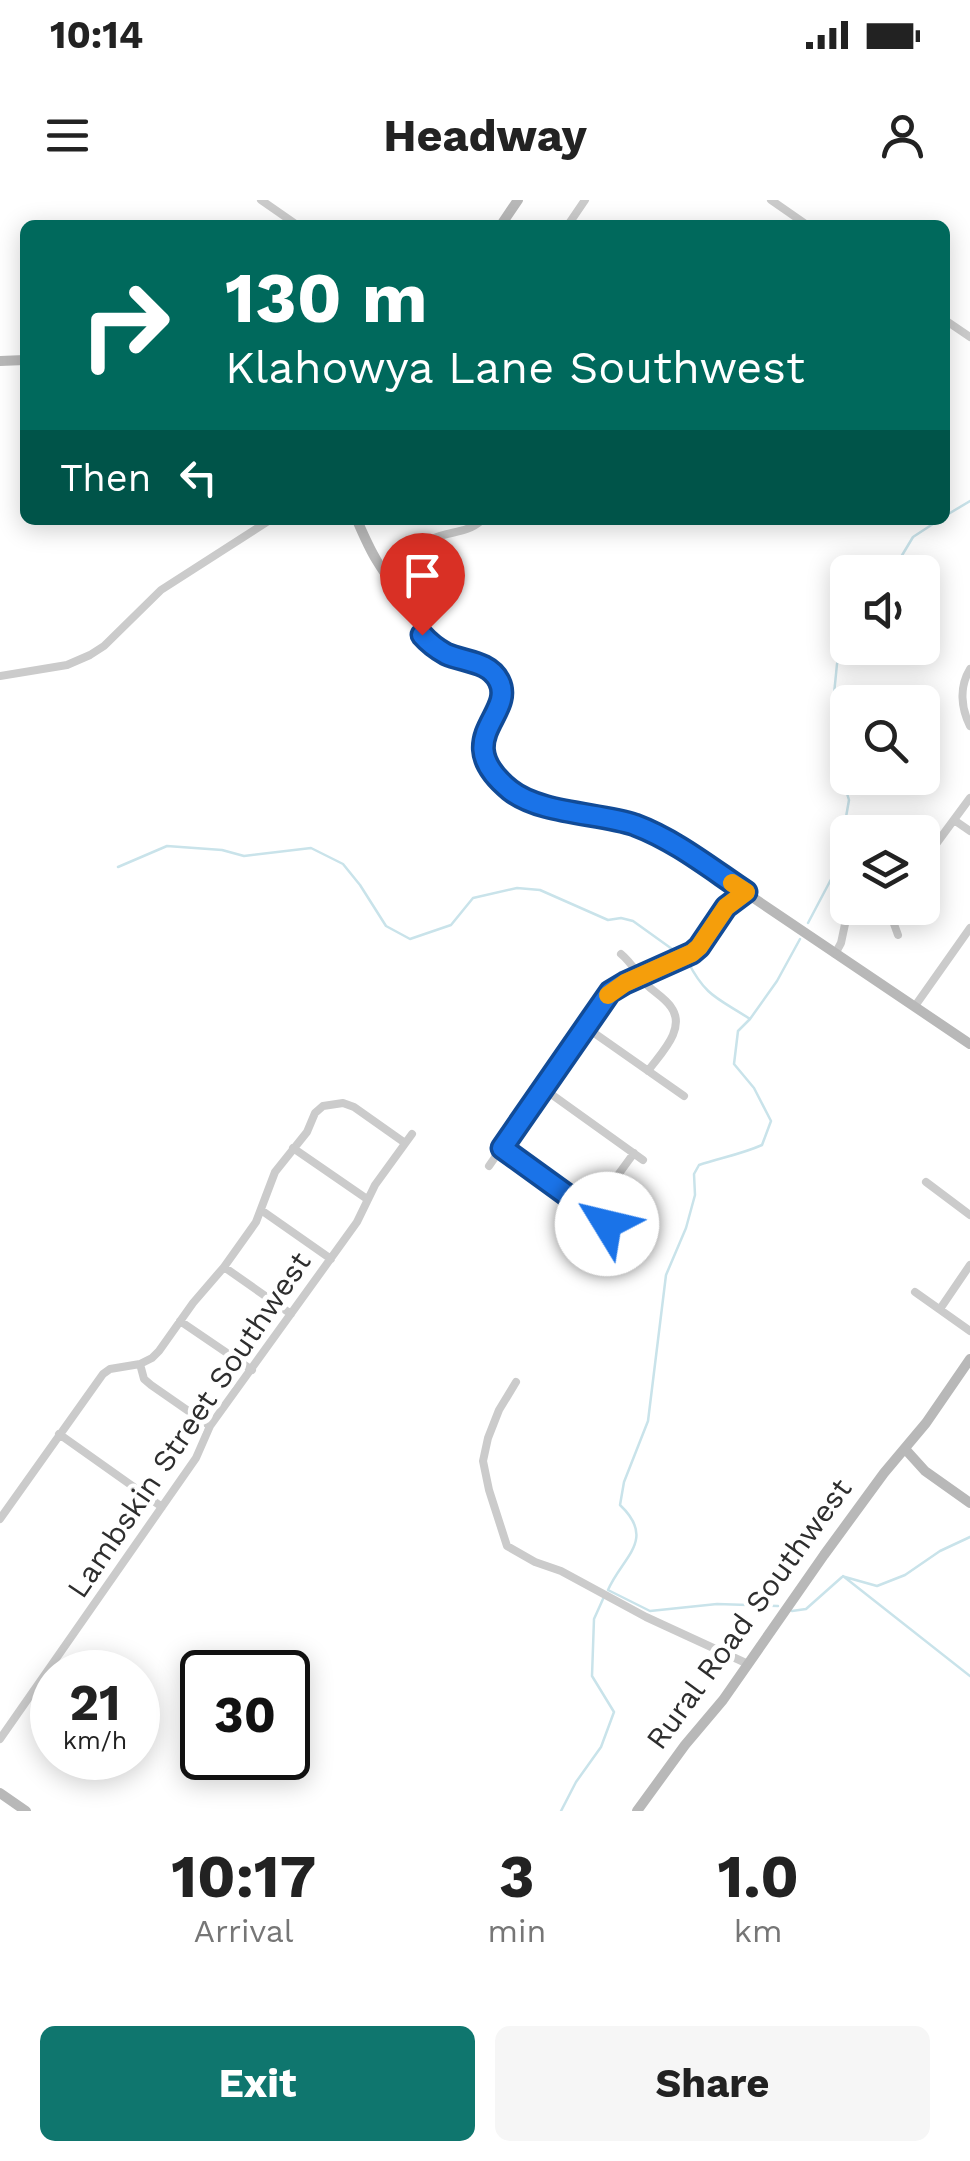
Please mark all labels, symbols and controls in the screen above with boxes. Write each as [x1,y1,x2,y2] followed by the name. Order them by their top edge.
[50,13,143,57] text: 10:14
[40,108,95,163] icon: menu
[875,108,930,163] icon: person
[383,109,587,162] text: Headway
[225,257,428,339] text: 130 m
[60,260,190,390] icon: right
[225,341,805,394] text: Klahowya Lane Southwest
[171,450,226,505] icon: left
[60,456,151,500] text: Then
[380,533,465,636] pin
[395,548,450,603] icon: arrive
[830,555,940,925] map controls
[830,555,940,665] button: sound
[830,685,940,795] button: search
[830,815,940,925] button: layers
[555,1172,659,1276] position arrow
[60,1245,318,1604] street label: Lambskin Street Southwest
[639,1471,859,1756] street label: Rural Road Southwest
[180,1650,310,1780] speed limit sign: 30
[69,1673,121,1732] text: 21
[63,1726,127,1755] text: km/h
[171,1841,316,1912] text: 10:17
[499,1841,535,1912] text: 3
[717,1841,799,1912] text: 1.0
[194,1912,294,1950] text: Arrival
[487,1912,546,1950] text: min
[734,1912,782,1950] text: km
[40,2026,475,2141] button: Exit
[495,2026,930,2141] button: Share

